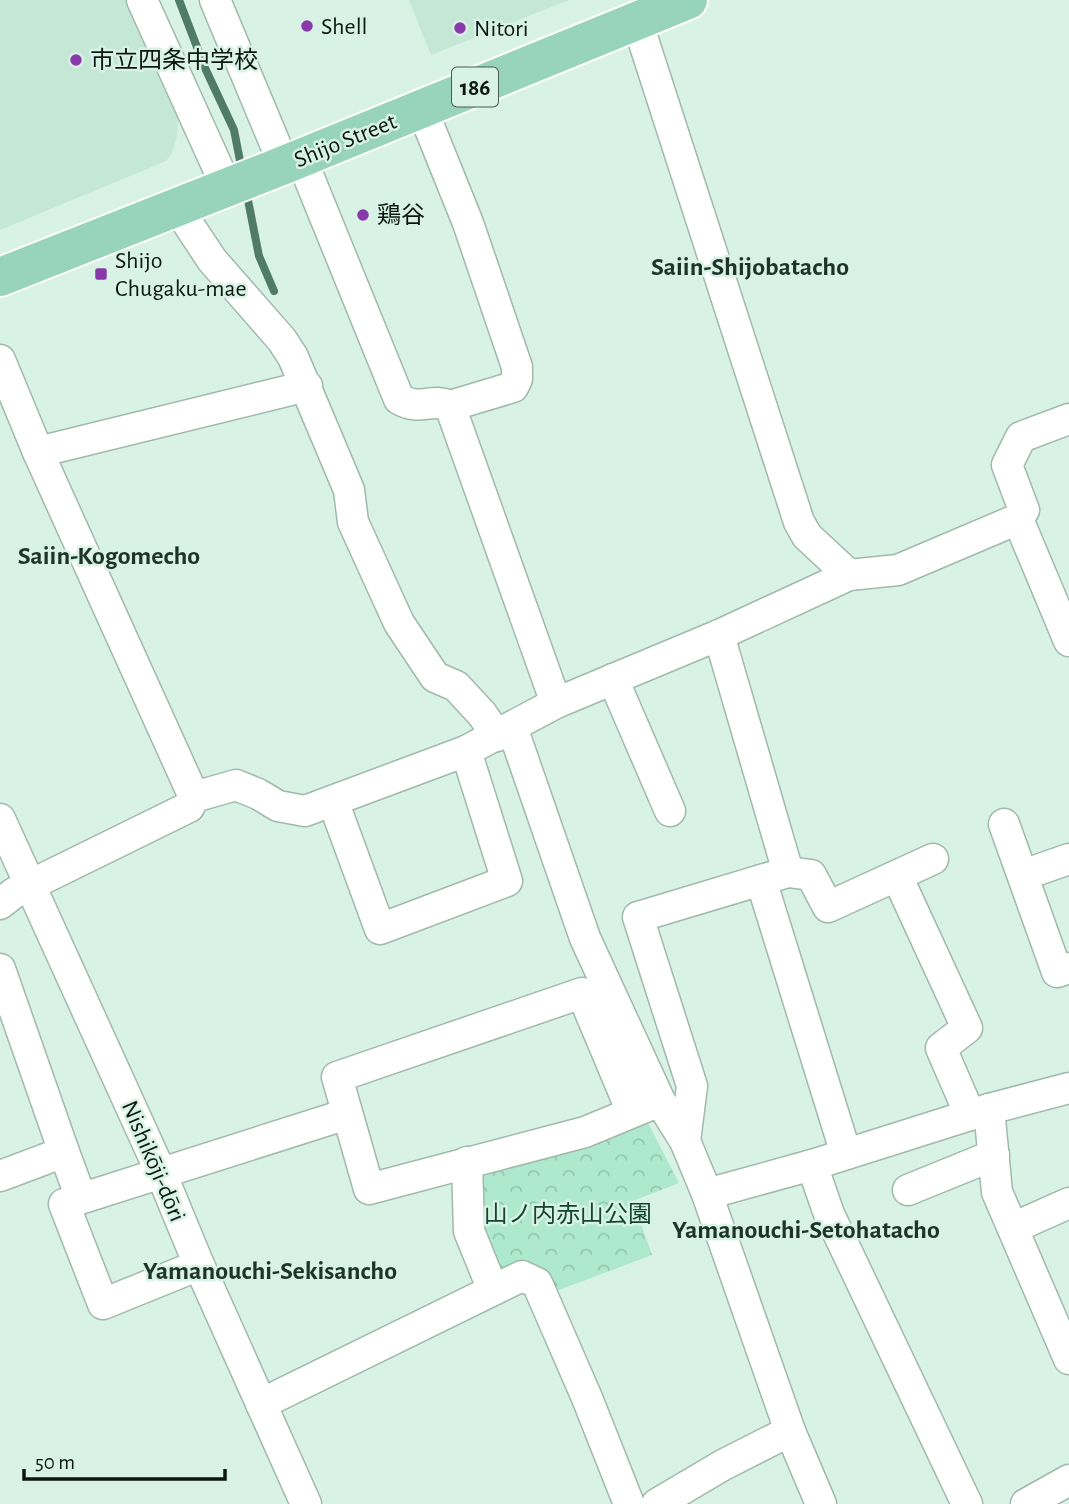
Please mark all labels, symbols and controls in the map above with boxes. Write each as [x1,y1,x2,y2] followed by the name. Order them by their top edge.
[321,15,368,39] place label: Shell
[474,17,529,41] place label: Nitori
[299,18,315,34] marker: Shell
[452,20,468,36] marker: Nitori
[90,47,258,73] place label: 市立四条中学校
[68,52,84,68] marker: 市立四条中学校
[452,68,498,106] road number: 186
[291,109,400,172] street label: Shijo Street
[377,202,425,228] place label: 鶏谷
[355,207,371,223] marker: 鶏谷
[115,249,247,301] place label: Shijo Chugaku-mae
[651,254,849,280] district label: Saiin-Shijobatacho
[93,266,109,282] marker: Shijo Chugaku-mae
[18,543,200,569] district label: Saiin-Kogomecho
[117,1097,189,1225] street label: Nishikōji-dōri
[484,1201,652,1227] park label: 山ノ内赤山公園
[672,1217,940,1243] district label: Yamanouchi-Setohatacho
[143,1258,397,1284] district label: Yamanouchi-Sekisancho
[24,1438,226,1482] scale bar
[35,1452,75,1473] text: 50 m

